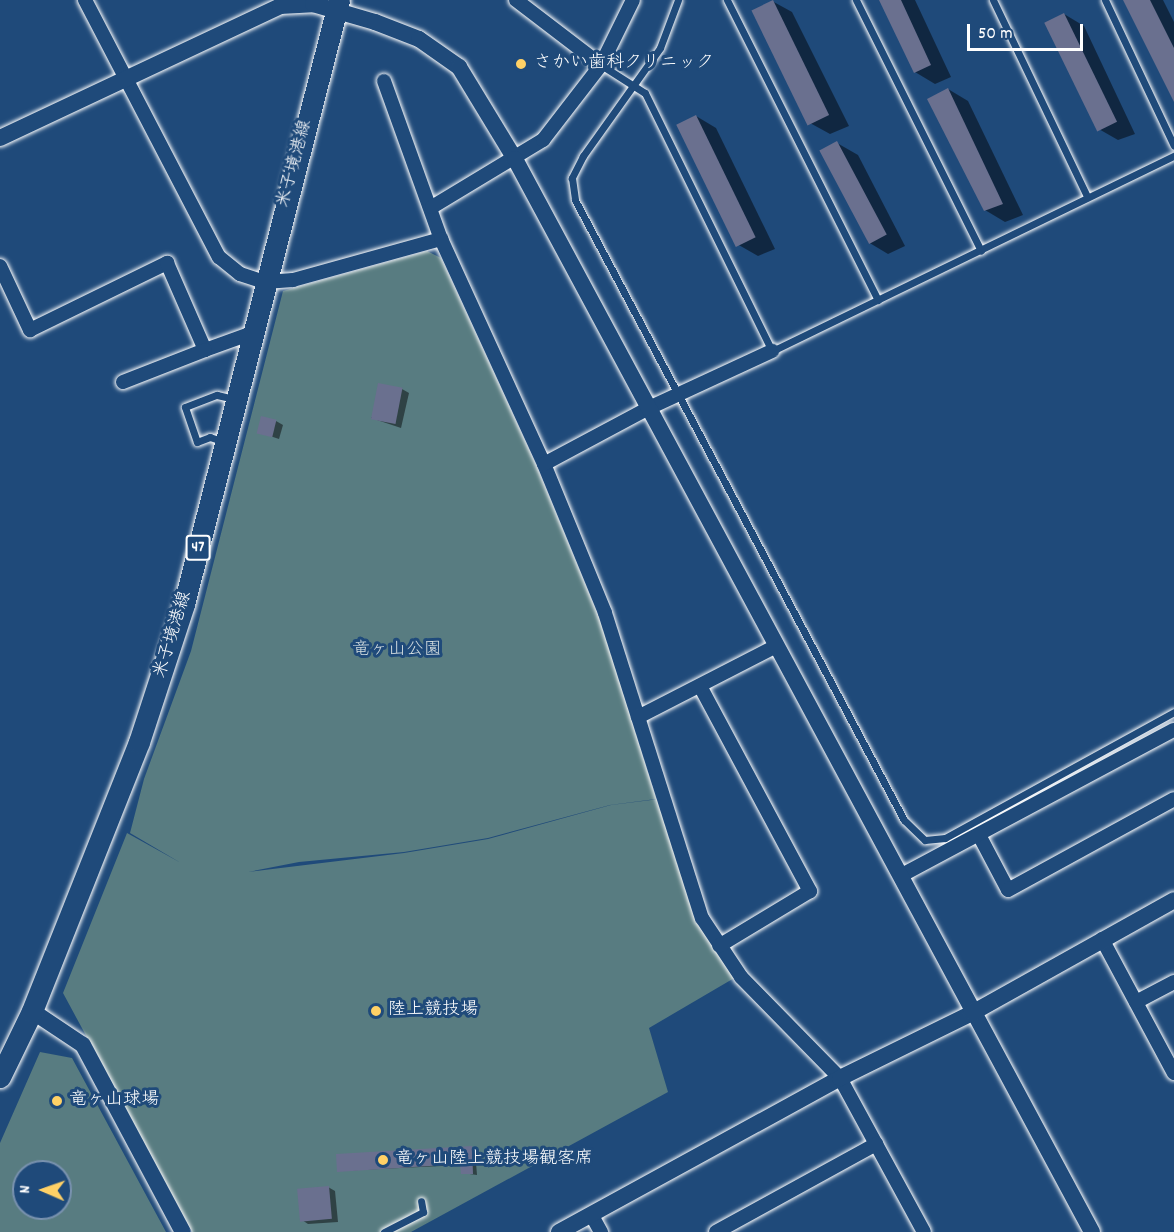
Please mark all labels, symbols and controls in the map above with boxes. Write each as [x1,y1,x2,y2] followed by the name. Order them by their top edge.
[970,12,1086,50] scale bar
[978,22,1013,47] text: 50 m
[534,53,714,75] place label: さかい歯科クリニック
[512,55,530,73] marker: さかい歯科クリニック
[274,118,318,210] street label: 米子境港線
[184,535,212,561] road number: 47
[151,589,197,681] street label: 米子境港線
[352,640,442,662] park label: 竜ヶ山公園
[388,1000,478,1022] place label: 陸上競技場
[369,1004,383,1018] marker: 陸上競技場
[69,1090,159,1112] place label: 竜ヶ山球場
[50,1094,64,1108] marker: 竜ヶ山球場
[395,1149,593,1171] place label: 竜ヶ山陸上競技場観客席
[376,1153,390,1167] marker: 竜ヶ山陸上競技場観客席
[12,1160,72,1220] north arrow
[14,1185,37,1194] text: N

